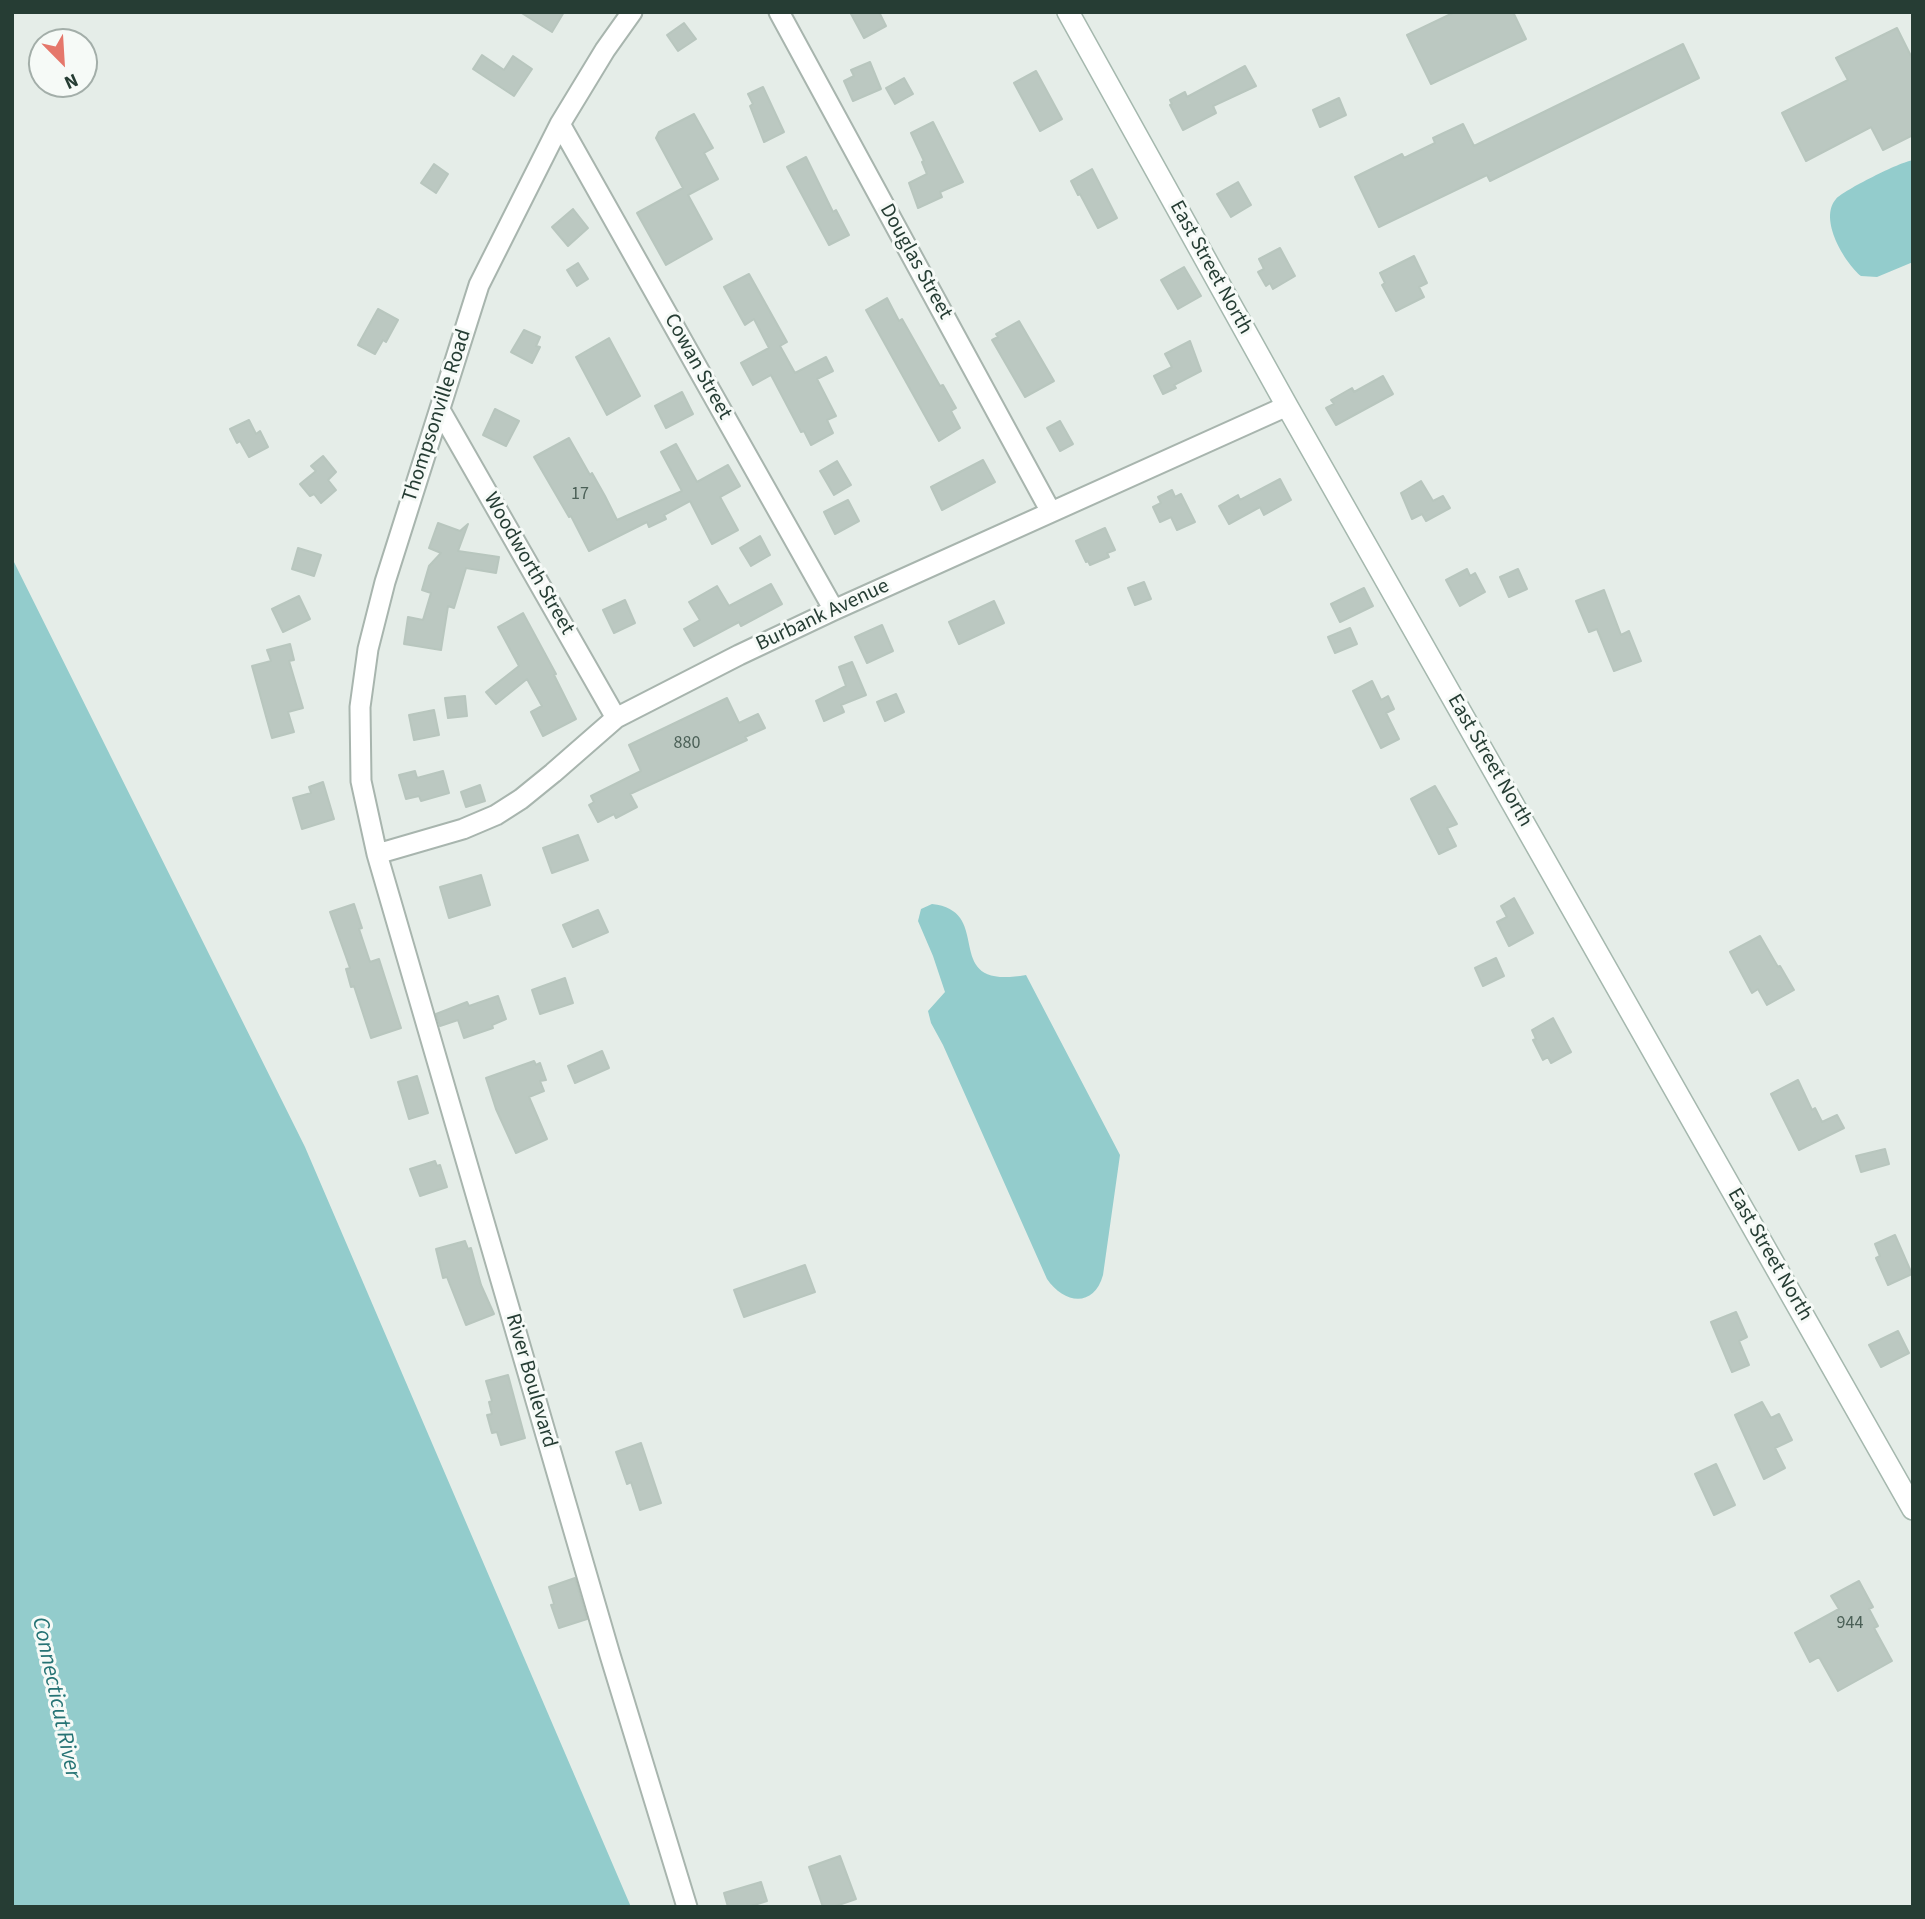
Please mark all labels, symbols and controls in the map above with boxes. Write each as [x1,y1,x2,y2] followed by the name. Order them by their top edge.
[28,28,98,98] north arrow
[60,66,82,96] text: N
[1163,197,1257,339] street label: East Street North
[873,200,957,324] street label: Douglas Street
[658,310,736,424] street label: Cowan Street
[398,326,478,506] street label: Thompsonville Road
[571,484,589,506] house number: 17
[477,488,579,640] street label: Woodworth Street
[753,574,893,658] street label: Burbank Avenue
[1441,690,1537,832] street label: East Street North
[674,733,700,755] house number: 880
[1721,1184,1817,1326] street label: East Street North
[499,1311,561,1451] street label: River Boulevard
[1837,1613,1863,1635] house number: 944
[24,1615,86,1781] water label: Connecticut River

